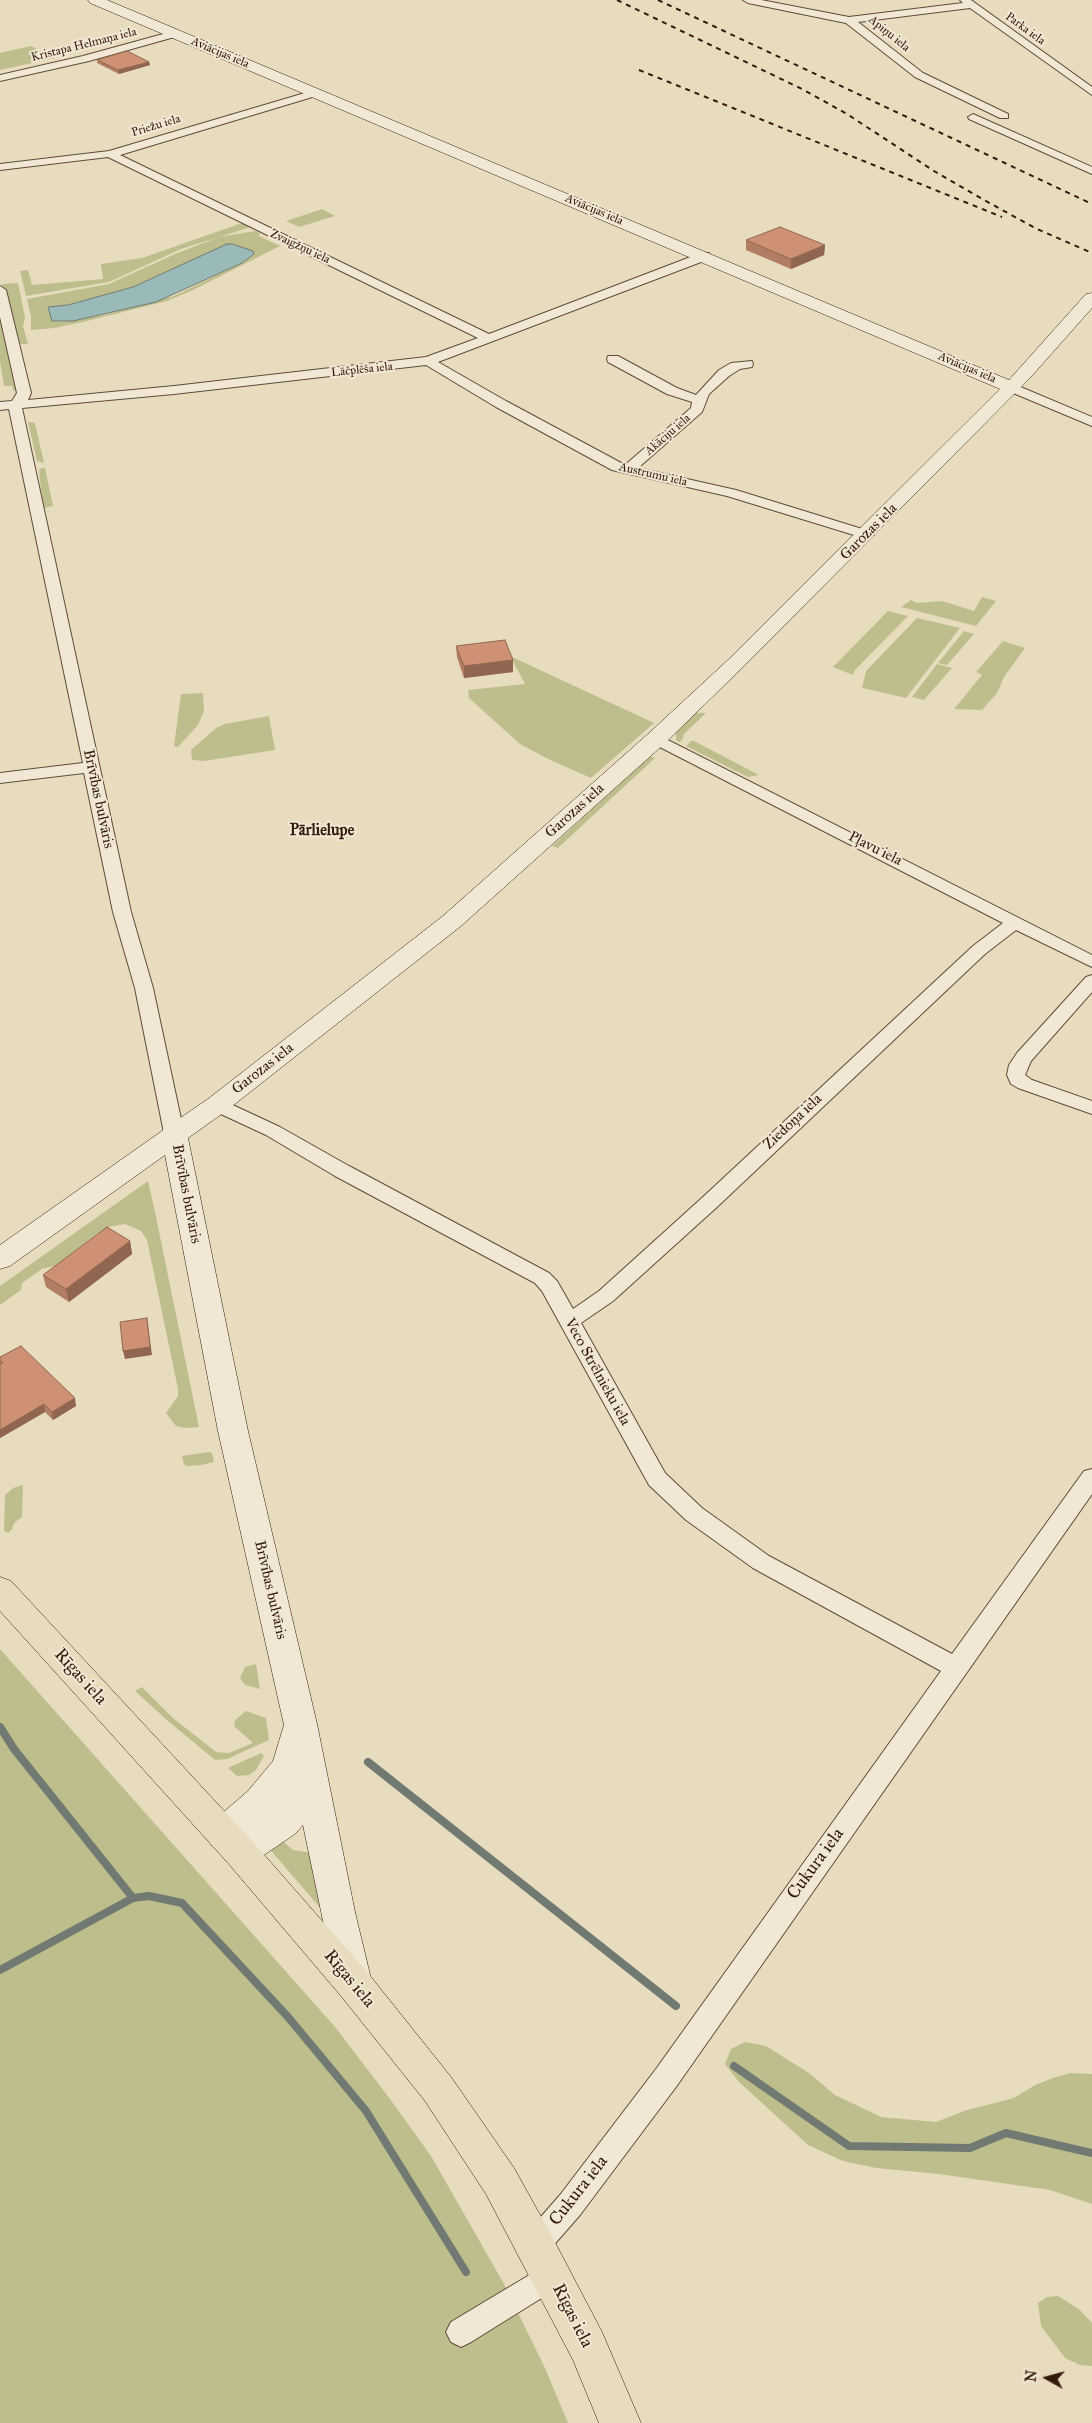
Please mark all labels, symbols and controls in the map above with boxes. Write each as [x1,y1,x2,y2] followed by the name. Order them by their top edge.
[1002,10,1048,48] street label: Parka iela
[865,13,913,55] street label: Apiņu iela
[30,25,138,65] street label: Kristapa Helmaņa iela
[189,34,251,72] street label: Aviācijas iela
[130,112,182,140] street label: Priežu iela
[563,191,625,229] street label: Aviācijas iela
[268,227,332,267] street label: Zvaigžņu iela
[936,349,998,387] street label: Aviācijas iela
[331,360,393,380] street label: Lāčplēša iela
[642,411,694,459] street label: Akāciju iela
[618,460,688,490] street label: Austrumu iela
[837,500,901,564] street label: Garozas iela
[79,748,117,850] street label: Brīvības bulvāris
[542,780,608,842] street label: Garozas iela
[290,821,354,841] district label: Pārlielupe
[845,828,905,870] street label: Pļavu iela
[229,1039,297,1099] street label: Garozas iela
[760,1090,826,1154] street label: Ziedoņa iela
[168,1143,204,1245] street label: Brīvības bulvāris
[560,1315,634,1429] street label: Veco Strēlnieku iela
[250,1539,290,1641] street label: Brīvības bulvāris
[49,1644,111,1710] street label: Rīgas iela
[783,1824,849,1904] street label: Cukura iela
[319,1946,379,2012] street label: Rīgas iela
[545,2152,613,2230] street label: Cukura iela
[547,2280,597,2352] street label: Rīgas iela
[1022,2353,1072,2403] north arrow
[1022,2369,1041,2383] text: N

